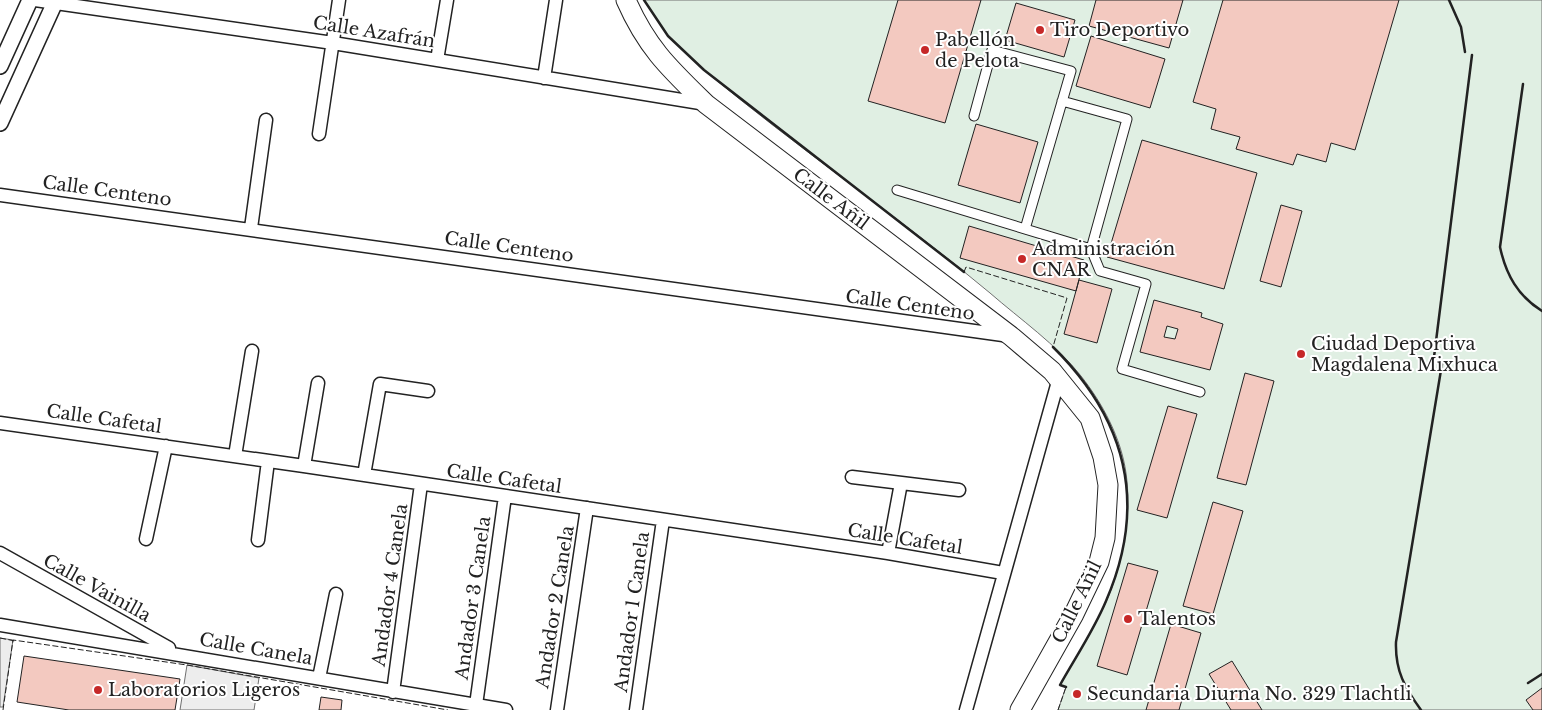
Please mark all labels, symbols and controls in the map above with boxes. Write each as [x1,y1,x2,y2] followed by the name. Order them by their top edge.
[311,12,437,52] street label: Calle Azafrán
[1050,19,1189,41] place label: Tiro Deportivo
[1034,24,1046,36] marker: Tiro Deportivo
[935,29,1019,72] place label: Pabellón de Pelota
[919,44,931,56] marker: Pabellón de Pelota
[789,163,873,235] street label: Calle Añil
[41,171,173,211] street label: Calle Centeno
[443,227,575,267] street label: Calle Centeno
[1031,238,1175,281] place label: Administración CNAR
[1016,253,1028,265] marker: Administración CNAR
[844,285,976,325] street label: Calle Centeno
[1311,333,1498,376] place label: Ciudad Deportiva Magdalena Mixhuca
[1295,348,1307,360] marker: Ciudad Deportiva Magdalena Mixhuca
[45,400,163,438] street label: Calle Cafetal
[445,460,563,498] street label: Calle Cafetal
[368,502,412,669] street label: Andador 4 Canela
[450,515,495,682] street label: Andador 3 Canela
[846,519,964,559] street label: Calle Cafetal
[531,524,579,691] street label: Andador 2 Canela
[610,530,654,695] street label: Andador 1 Canela
[39,549,155,627] street label: Calle Vainilla
[1048,557,1106,647] street label: Calle Añil
[1138,608,1216,630] place label: Talentos
[1122,613,1134,625] marker: Talentos
[198,628,314,670] street label: Calle Canela
[108,679,300,701] place label: Laboratorios Ligeros
[1087,683,1412,705] place label: Secundaria Diurna No. 329 Tlachtli
[92,684,104,696] marker: Laboratorios Ligeros
[1071,688,1083,700] marker: Secundaria Diurna No. 329 Tlachtli

